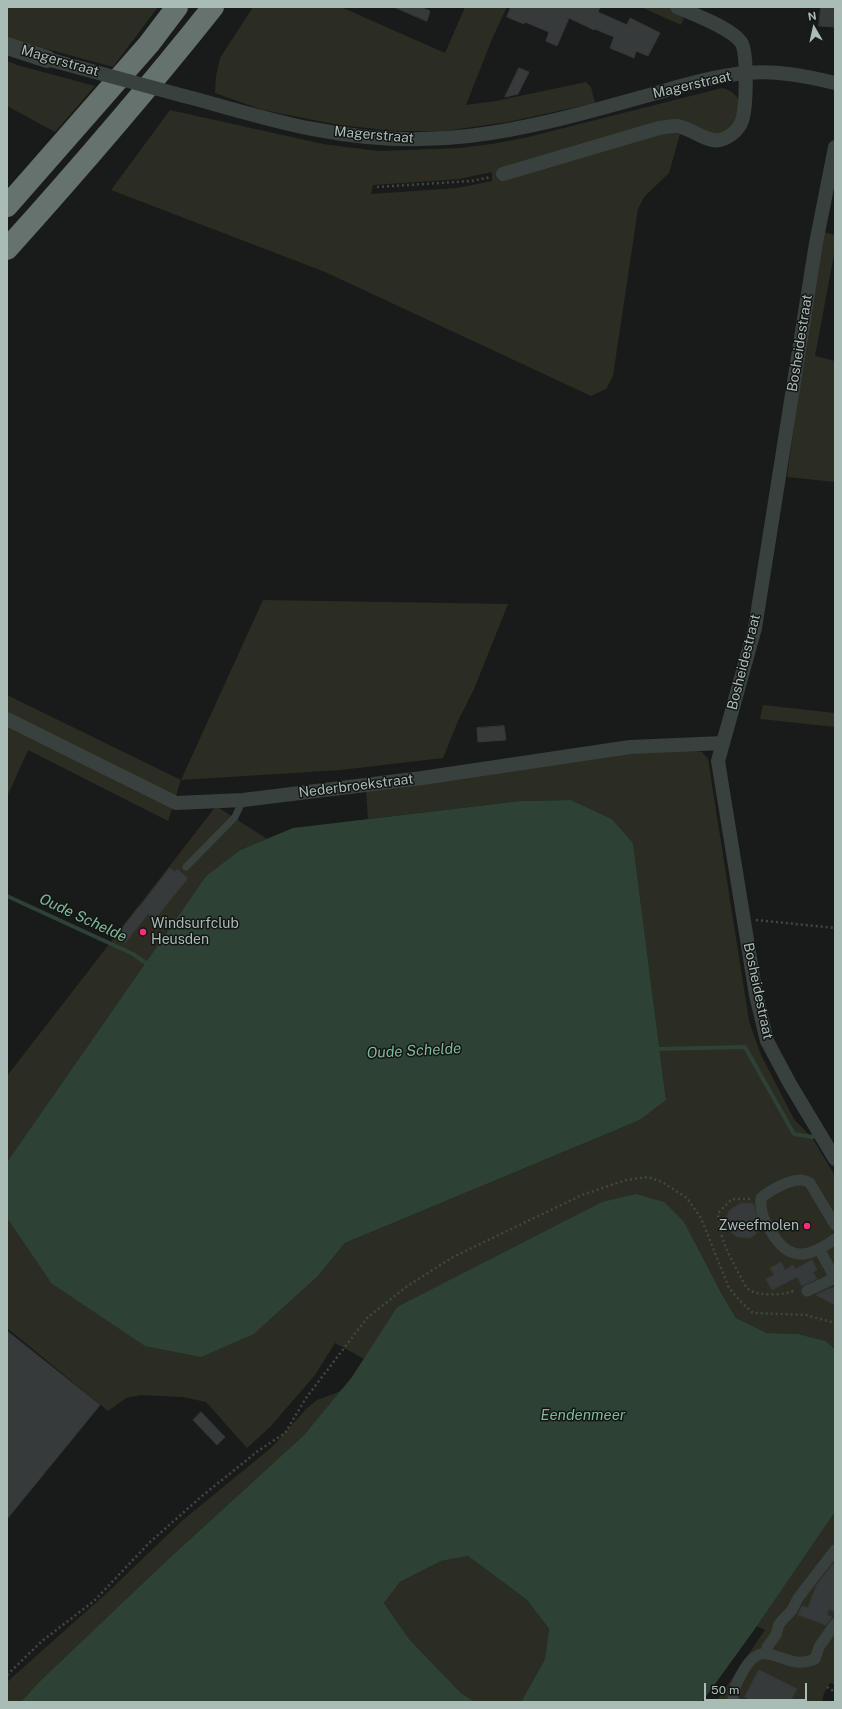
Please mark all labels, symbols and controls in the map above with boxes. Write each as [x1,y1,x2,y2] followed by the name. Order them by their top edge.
[794,8,834,48] north arrow
[807,10,817,23] text: N
[19,42,101,80] street label: Magerstraat
[651,68,733,102] street label: Magerstraat
[333,123,415,147] street label: Magerstraat
[784,293,816,393] street label: Bosheidestraat
[724,612,764,712] street label: Bosheidestraat
[298,771,414,801] street label: Nederbroekstraat
[36,890,130,946] water label: Oude Schelde
[151,916,239,948] place label: Windsurfclub Heusden
[138,927,148,937] marker: Windsurfclub Heusden
[740,941,776,1041] street label: Bosheidestraat
[366,1040,462,1062] water label: Oude Schelde
[718,1218,799,1234] place label: Zweefmolen
[802,1221,812,1231] marker: Zweefmolen
[540,1406,626,1424] water label: Eendenmeer
[706,1675,809,1701] scale bar
[711,1683,739,1697] text: 50 m

